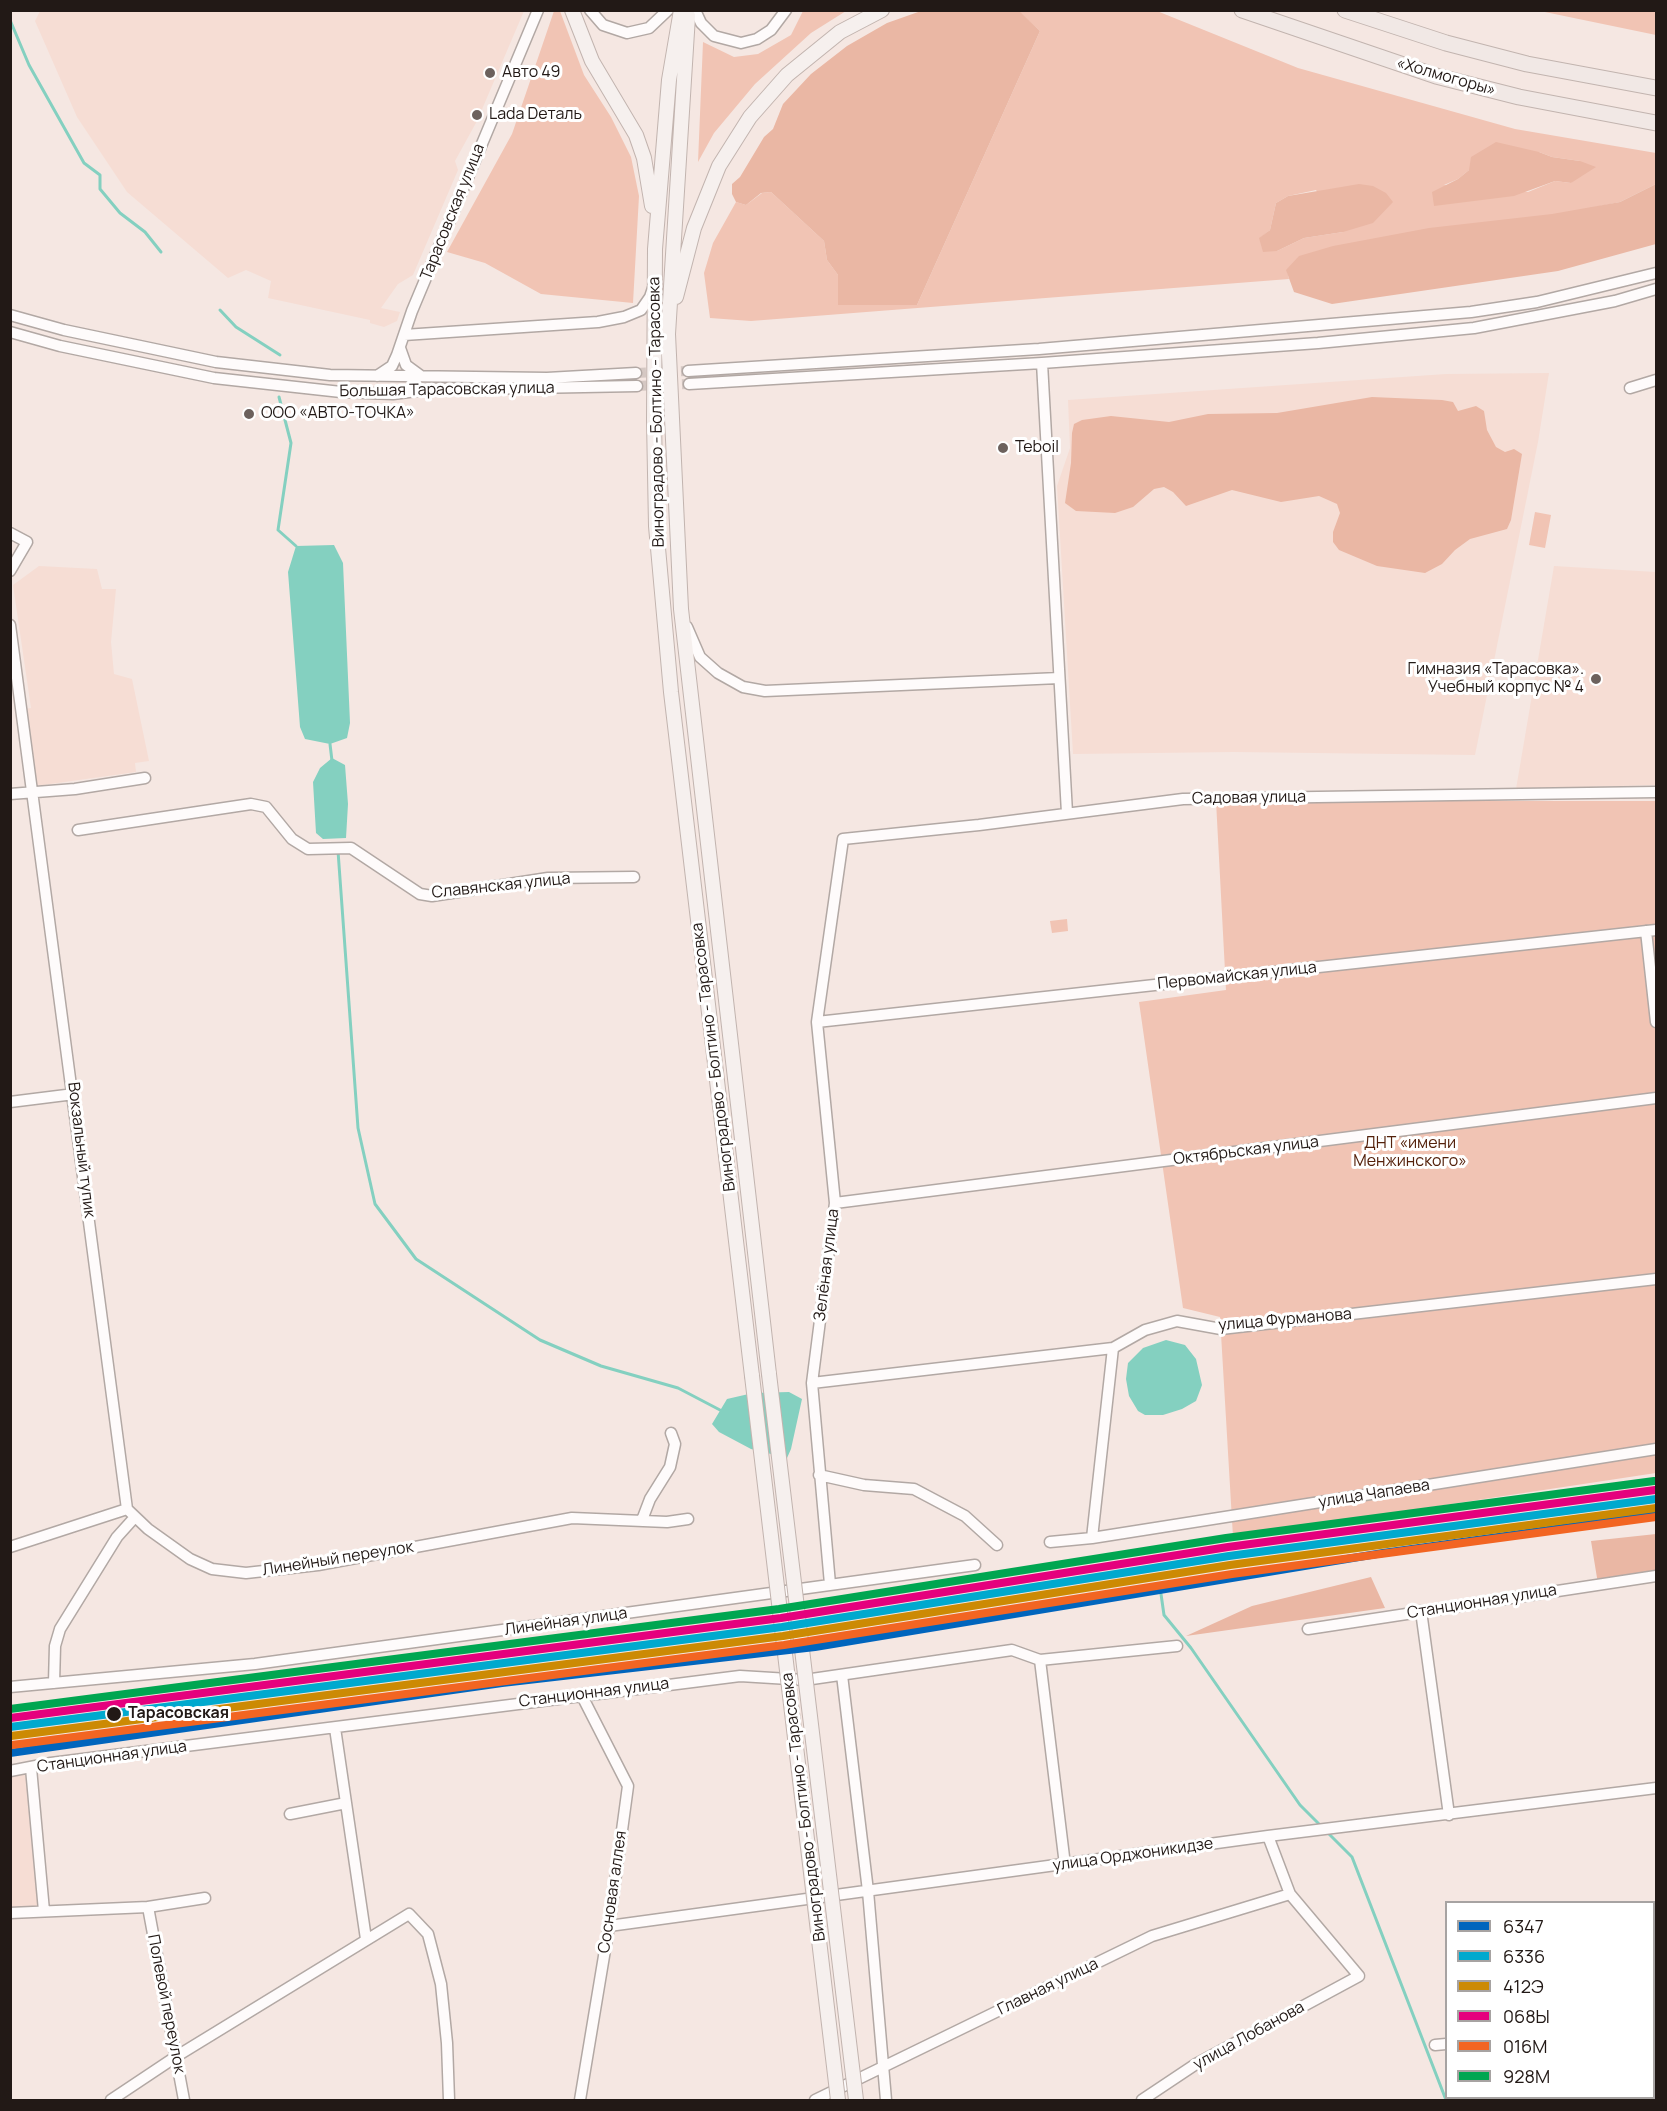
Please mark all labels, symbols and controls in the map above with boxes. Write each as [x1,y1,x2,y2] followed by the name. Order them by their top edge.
[1394,54,1498,100] street label: «Холмогоры»
[502,63,561,83] place label: Авто 49
[483,66,497,80] marker: Авто 49
[489,105,582,125] place label: Lada Dеталь
[470,108,484,122] marker: Lada Dеталь
[417,141,489,283] street label: Тарасовская улица
[645,277,669,547] street label: Виноградово - Болтино - Тарасовка
[339,379,555,401] street label: Большая Тарасовская улица
[261,404,415,424] place label: ООО «АВТО-ТОЧКА»
[242,407,256,421] marker: ООО «АВТО-ТОЧКА»
[1015,438,1059,458] place label: Teboil
[996,441,1010,455] marker: Teboil
[1407,660,1584,698] place label: Гимназия «Тарасовка». Учебный корпус № 4
[1589,672,1603,686] marker: Гимназия «Тарасовка». Учебный корпус № 4
[1192,787,1306,809] street label: Садовая улица
[431,869,571,903] street label: Славянская улица
[688,922,740,1192] street label: Виноградово - Болтино - Тарасовка
[1156,958,1318,994] street label: Первомайская улица
[63,1081,99,1219] street label: Вокзальный тупик
[1172,1133,1320,1169] street label: Октябрьская улица
[1353,1134,1467,1172] park label: ДНТ «имени Менжинского»
[811,1208,843,1322] street label: Зелёная улица
[1217,1305,1353,1335] street label: улица Фурманова
[1317,1476,1431,1512] street label: улица Чапаева
[261,1538,415,1580] street label: Линейный переулок
[1406,1581,1558,1623] street label: Станционная улица
[503,1604,629,1640] street label: Линейная улица
[778,1672,830,1942] street label: Виноградово - Болтино - Тарасовка
[518,1674,670,1712] street label: Станционная улица
[128,1704,229,1724] place label: Тарасовская
[105,1705,123,1723] marker: Тарасовская
[36,1737,188,1777] street label: Станционная улица
[595,1830,631,1954] street label: Сосновая аллея
[1051,1834,1215,1876] street label: улица Орджоникидзе
[1445,1901,1655,2099] legend
[1503,1914,1544,1938] text: 6347
[143,1933,189,2075] street label: Полевой переулок
[1503,1944,1545,1968] text: 6336
[995,1954,1101,2020] street label: Главная улица
[1503,1974,1544,1998] text: 412Э
[1190,1998,1308,2074] street label: улица Лобанова
[1503,2004,1550,2028] text: 068Ы
[1503,2034,1547,2058] text: 016М
[1503,2064,1550,2088] text: 928М

